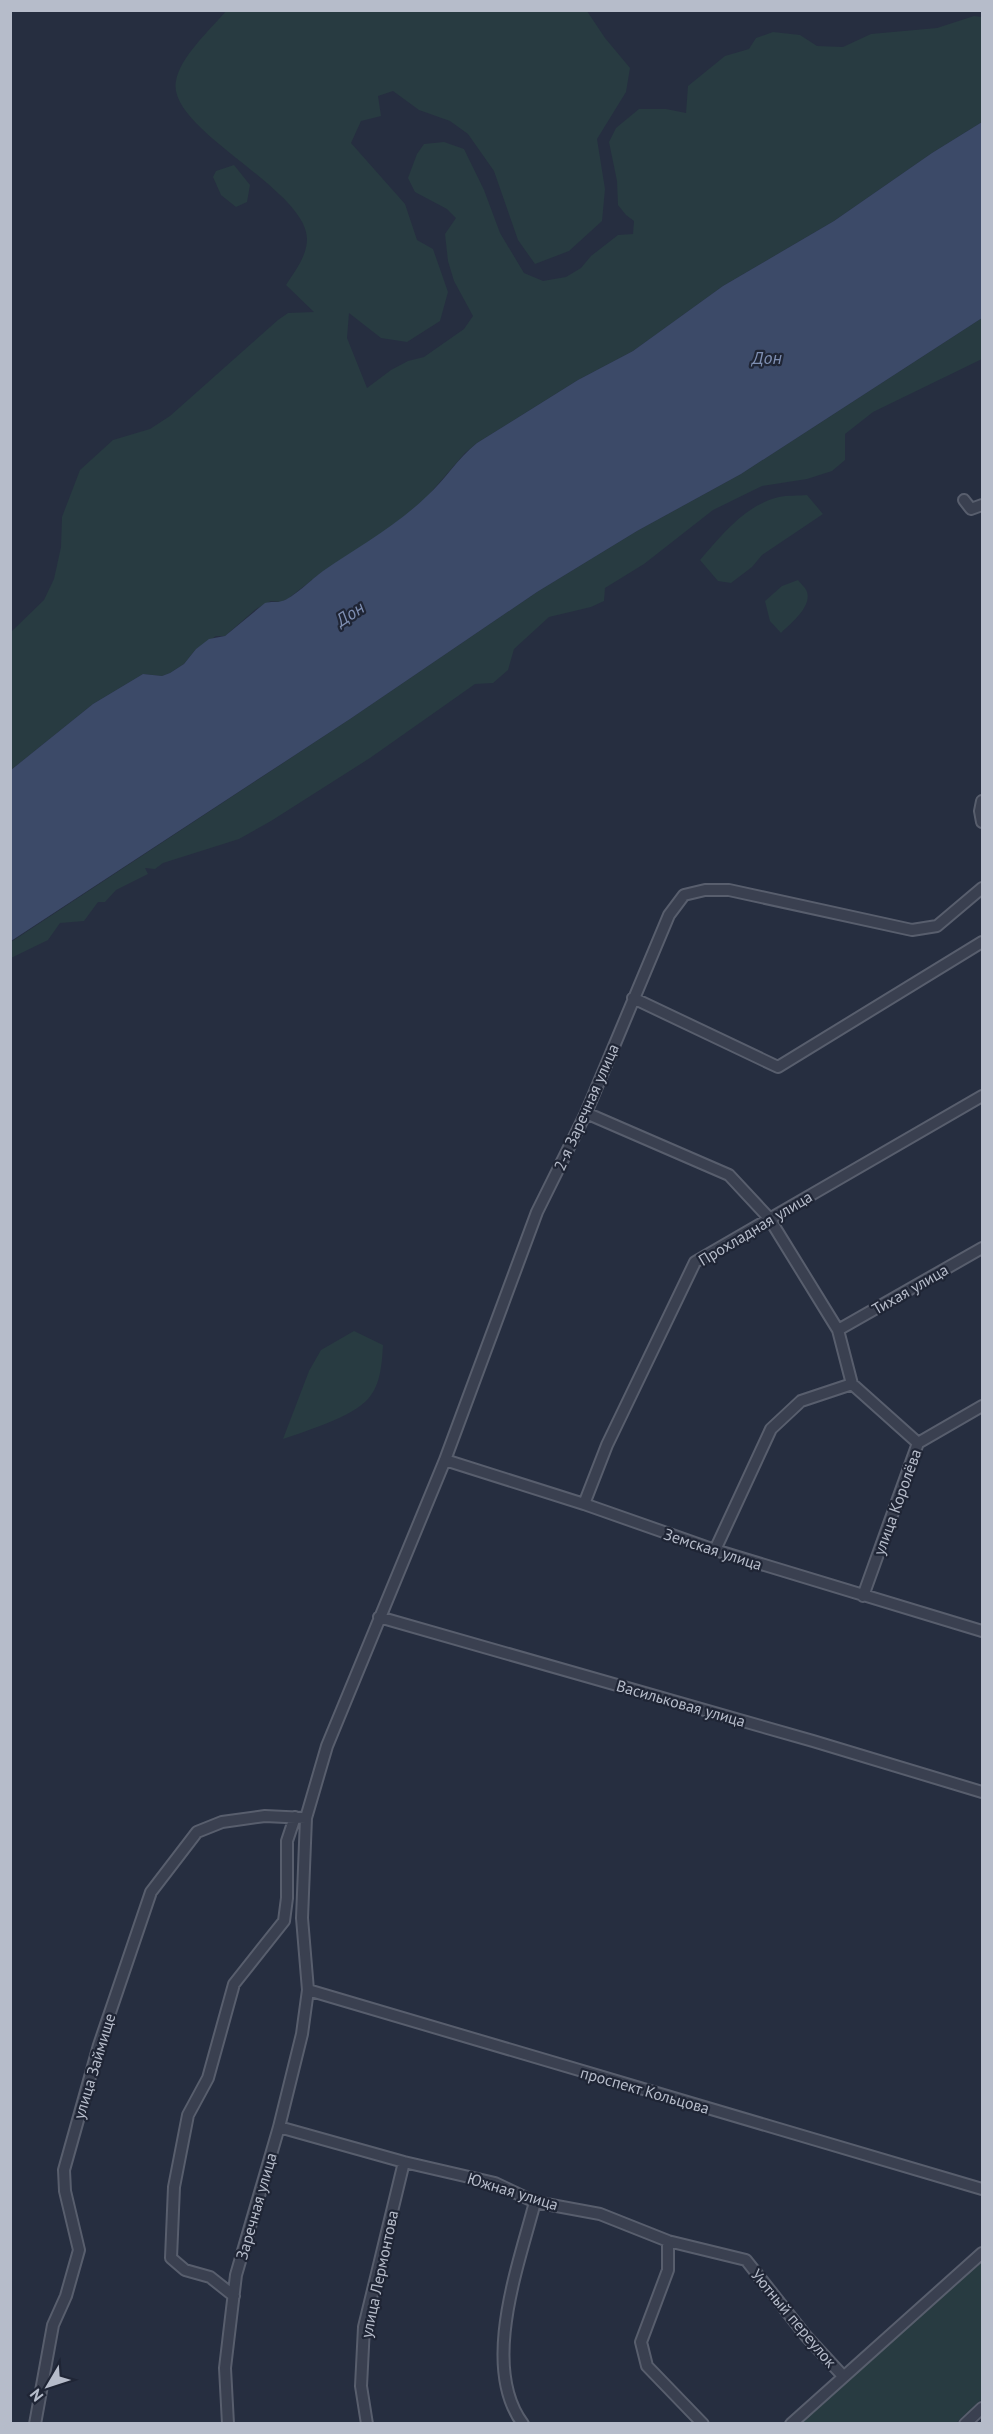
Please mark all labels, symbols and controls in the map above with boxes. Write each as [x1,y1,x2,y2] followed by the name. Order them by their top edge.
[750,346,783,369] water label: Дон
[329,595,369,632] water label: Дон
[549,1040,623,1174] street label: 2-я Заречная улица
[694,1186,816,1270] street label: Прохладная улица
[868,1259,952,1319] street label: Тихая улица
[869,1446,925,1558] street label: улица Королёва
[661,1524,765,1574] street label: Земская улица
[614,1675,748,1731] street label: Васильковая улица
[68,2011,120,2121] street label: улица Займище
[578,2062,712,2118] street label: проспект Кольцова
[231,2150,281,2262] street label: Заречная улица
[465,2168,561,2214] street label: Южная улица
[356,2208,402,2340] street label: улица Лермонтова
[747,2265,841,2372] street label: Уютный переулок
[18,2356,78,2416] north arrow
[25,2385,47,2406] text: N

